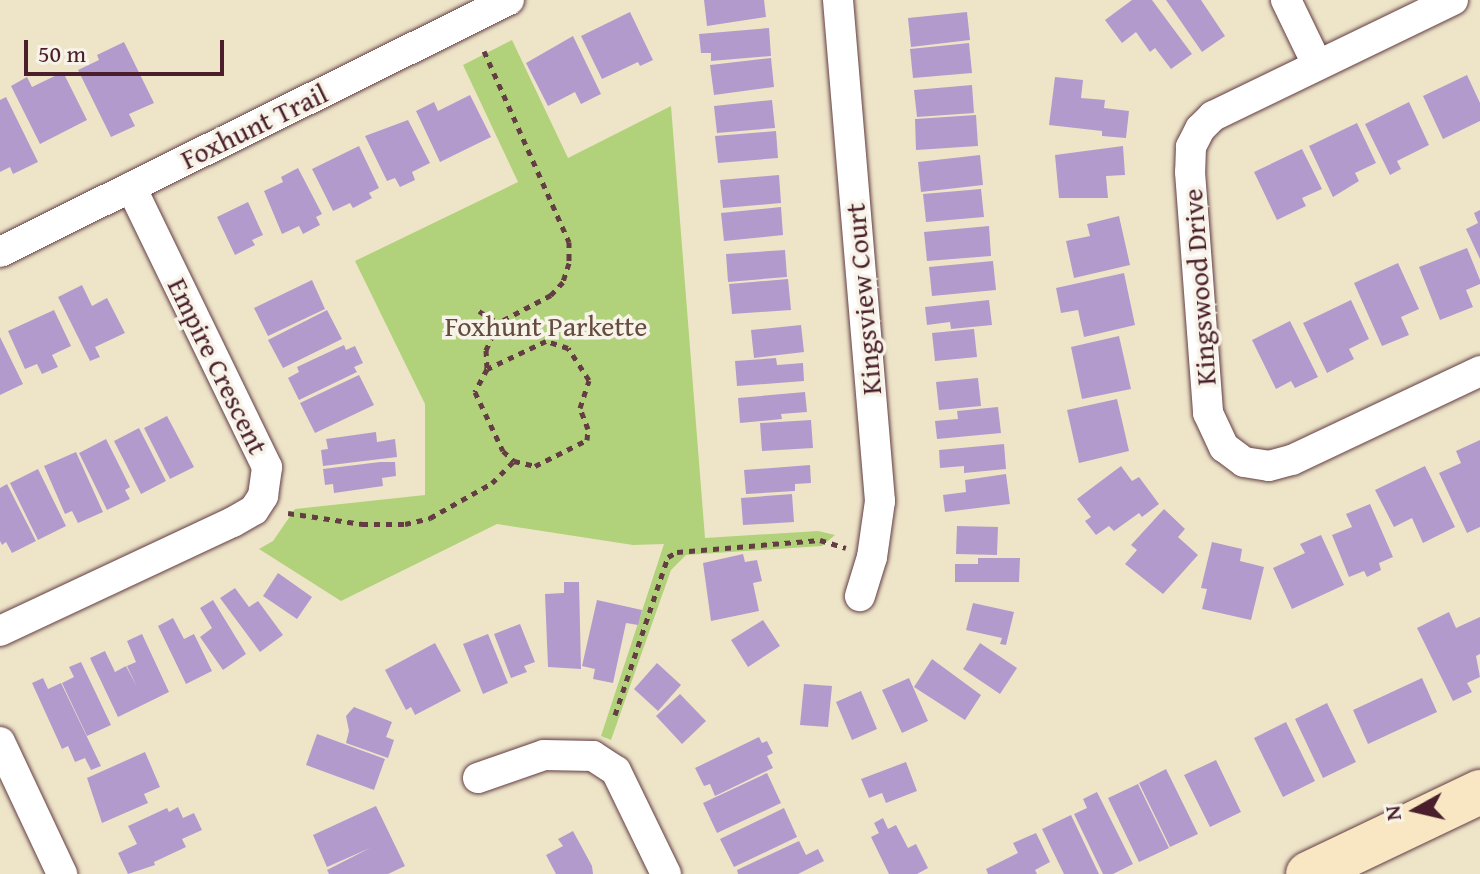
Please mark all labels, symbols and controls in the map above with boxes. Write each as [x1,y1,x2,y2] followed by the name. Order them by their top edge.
[28,24,228,74] scale bar
[38,36,86,71] text: 50 m
[175,76,333,176] street label: Foxhunt Trail
[1175,187,1223,387] street label: Kingswood Drive
[838,202,888,396] street label: Kingsview Court
[161,272,275,460] street label: Empire Crescent
[445,309,647,343] park label: Foxhunt Parkette
[1376,770,1456,850] north arrow
[1375,804,1409,823] text: N

